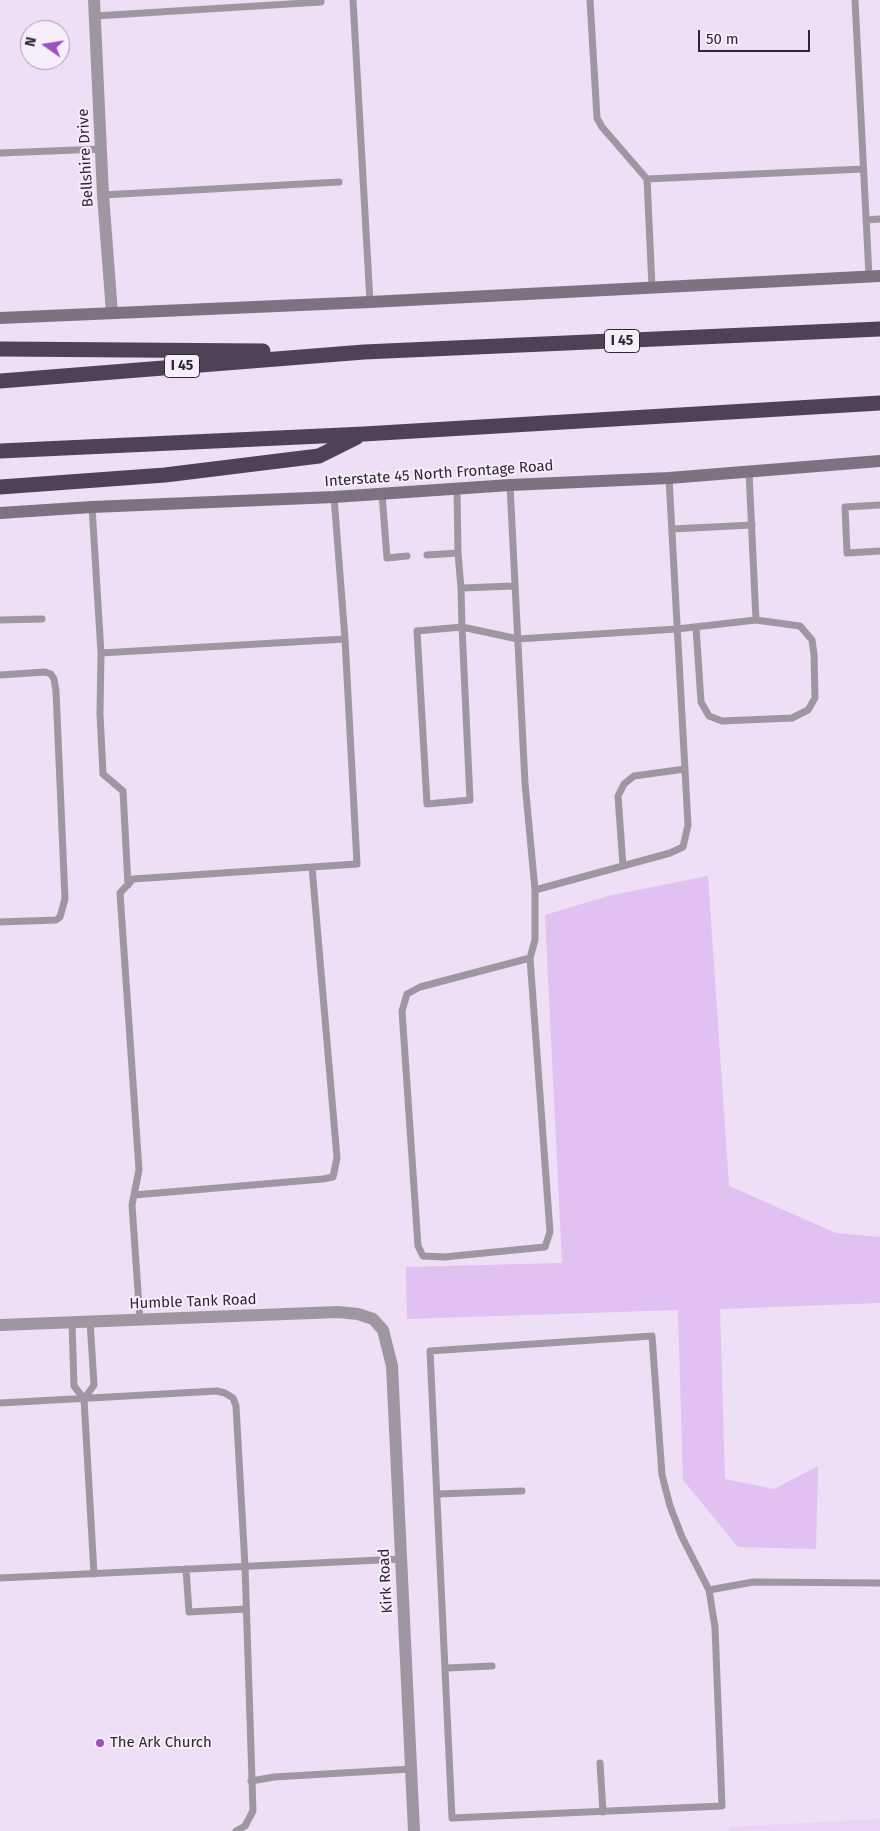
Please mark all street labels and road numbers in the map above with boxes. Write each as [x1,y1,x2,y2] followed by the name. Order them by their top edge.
[74,108,98,208] street label: Bellshire Drive
[604,330,640,352] road number: I 45
[164,354,200,378] road number: I 45
[324,457,554,491] street label: Interstate 45 North Frontage Road
[129,1291,257,1313] street label: Humble Tank Road
[375,1548,397,1614] street label: Kirk Road

